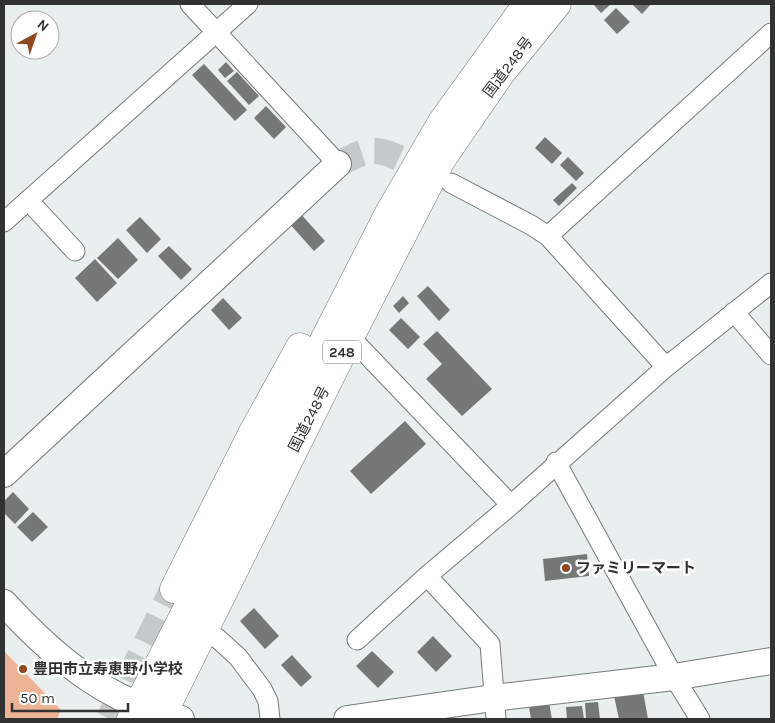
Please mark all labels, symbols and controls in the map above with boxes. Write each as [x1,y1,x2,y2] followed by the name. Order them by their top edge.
[10,10,60,60] north arrow
[34,16,52,35] text: N
[479,33,537,101] street label: 国道248号
[323,341,361,364] road number: 248
[285,383,333,455] street label: 国道248号
[576,559,696,577] place label: ファミリーマート
[560,562,572,574] marker: ファミリーマート
[33,660,183,678] place label: 豊田市立寿恵野小学校
[17,663,29,675] marker: 豊田市立寿恵野小学校
[12,680,129,712] scale bar
[20,689,55,707] text: 50 m

